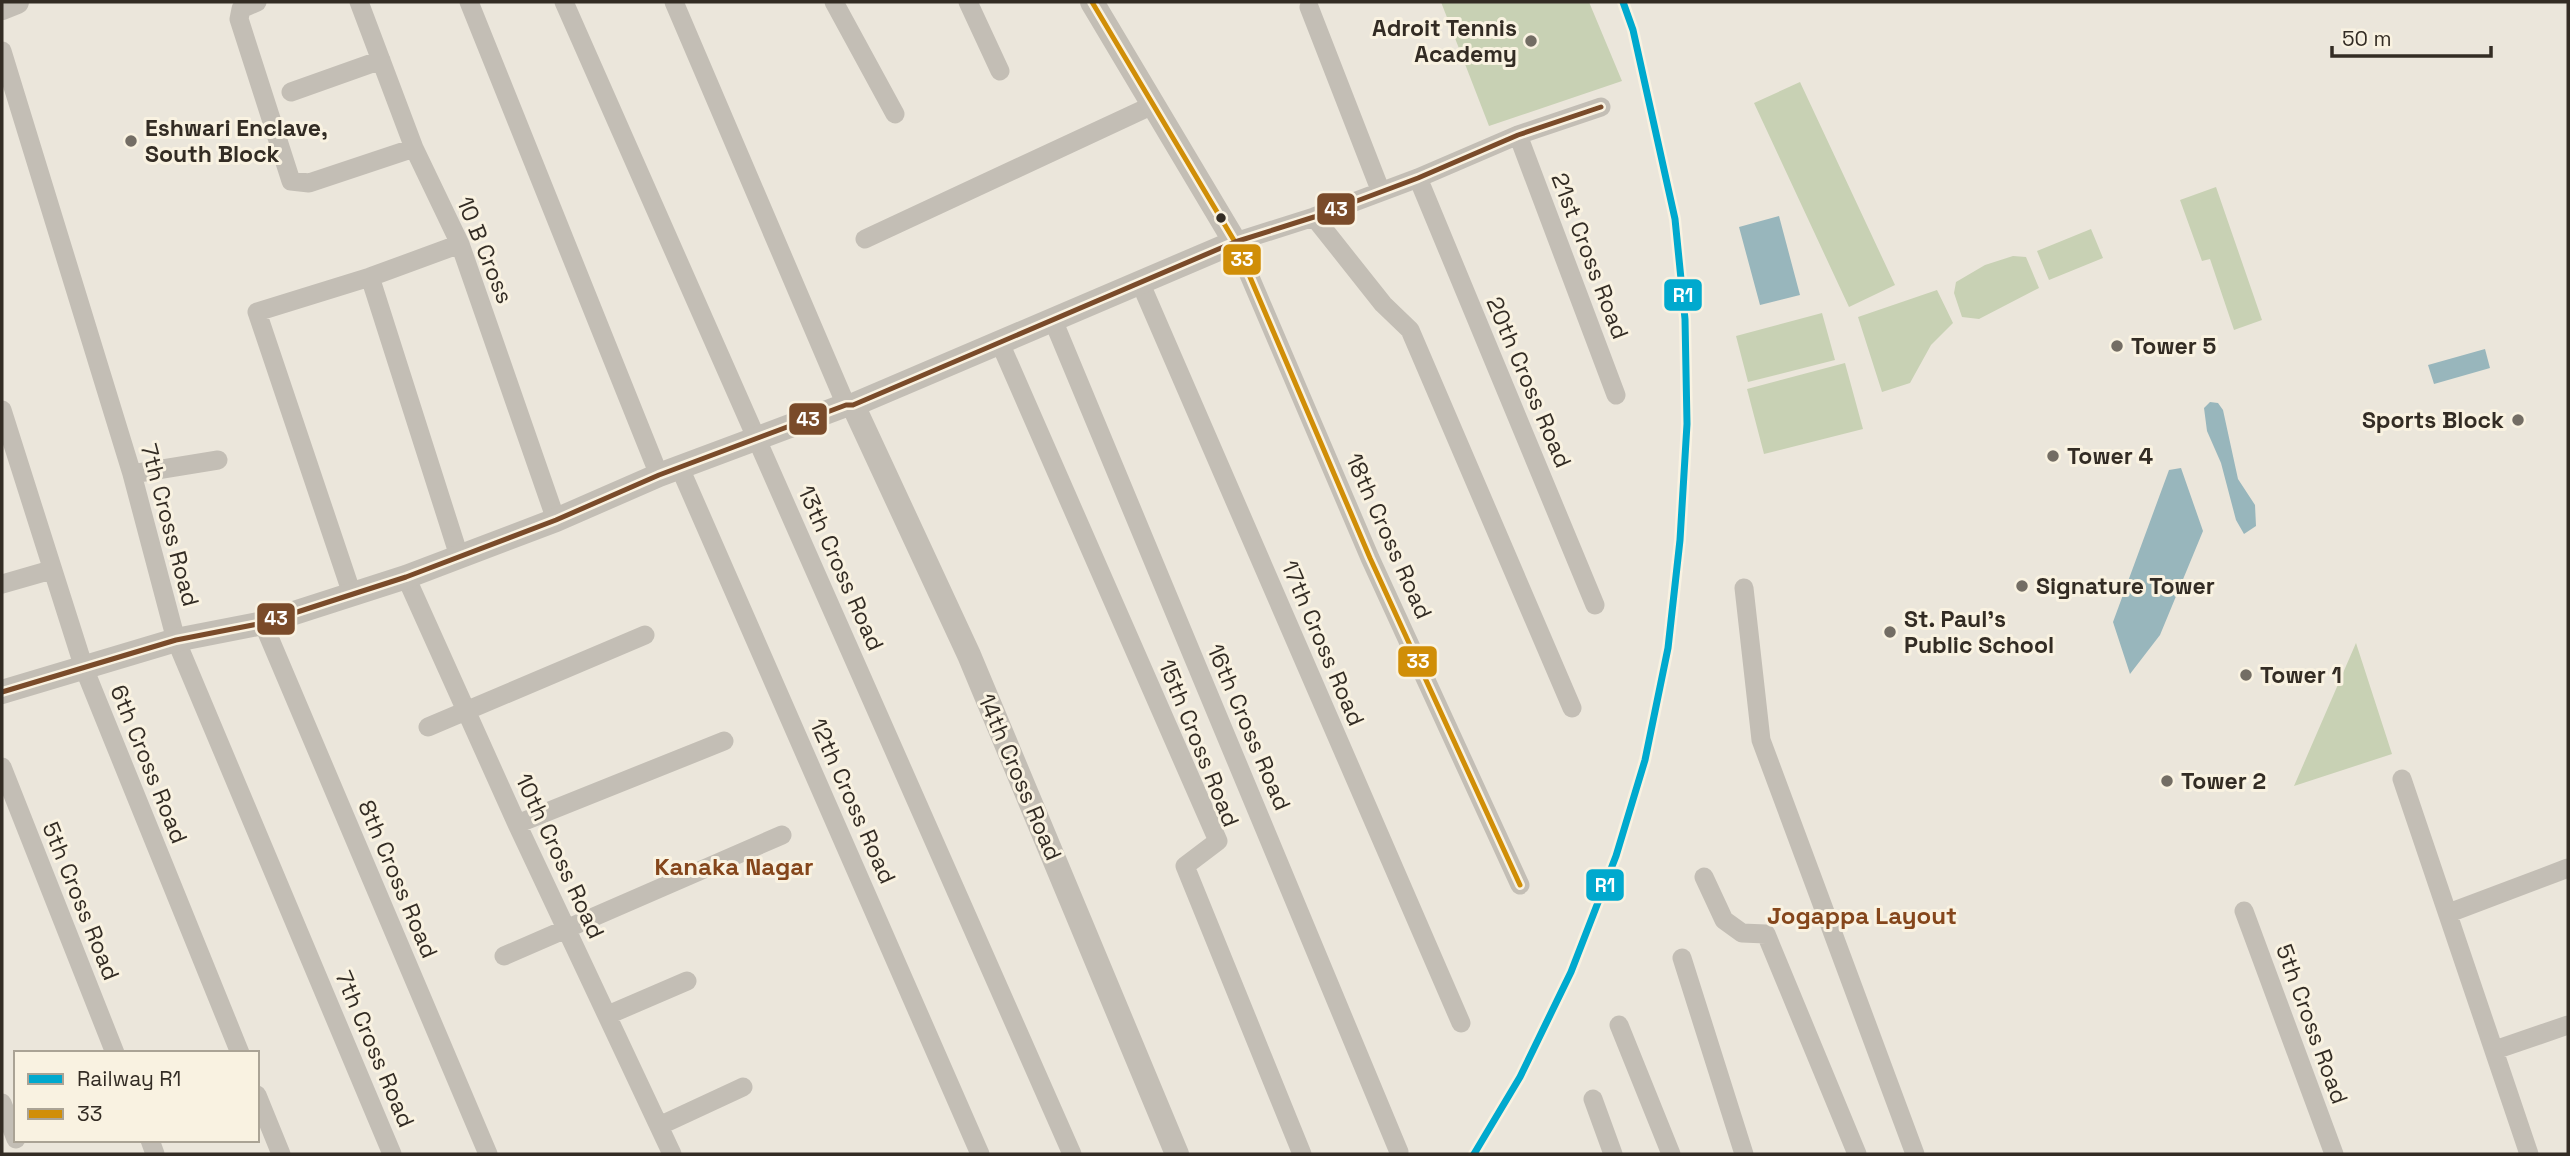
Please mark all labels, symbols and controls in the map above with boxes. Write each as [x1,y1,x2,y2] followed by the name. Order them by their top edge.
[1372,13,1517,69] place label: Adroit Tennis Academy
[2332,14,2491,58] scale bar
[2342,25,2392,52] text: 50 m
[1523,33,1539,49] marker: Adroit Tennis Academy
[145,113,328,169] place label: Eshwari Enclave, South Block
[123,133,139,149] marker: Eshwari Enclave, South Block
[1545,169,1635,343] street label: 21st Cross Road
[450,192,520,308] street label: 10 B Cross
[1316,192,1356,226] line badge: 43
[1324,197,1348,222] text: 43
[1214,211,1228,225] unlabelled marker
[1222,243,1262,276] line badge: 33
[1230,247,1254,272] text: 33
[1663,278,1703,312] line badge: R1
[1673,283,1693,308] text: R1
[1479,292,1579,472] street label: 20th Cross Road
[2131,331,2217,361] place label: Tower 5
[2109,338,2125,354] marker: Tower 5
[788,402,828,436] line badge: 43
[2362,405,2504,435] place label: Sports Block
[796,407,820,432] text: 43
[2510,412,2526,428] marker: Sports Block
[134,440,206,610] street label: 7th Cross Road
[2067,441,2154,471] place label: Tower 4
[1339,448,1439,624] street label: 18th Cross Road
[2045,448,2061,464] marker: Tower 4
[791,481,891,655] street label: 13th Cross Road
[1275,556,1371,730] street label: 17th Cross Road
[2036,571,2215,601] place label: Signature Tower
[2014,578,2030,594] marker: Signature Tower
[256,602,296,636] line badge: 43
[1904,604,2054,660] place label: St. Paul's Public School
[264,606,288,631] text: 43
[1882,624,1898,640] marker: St. Paul's Public School
[1200,639,1298,815] street label: 16th Cross Road
[1397,645,1438,678] line badge: 33
[1406,649,1430,674] text: 33
[1152,655,1246,831] street label: 15th Cross Road
[2260,660,2342,690] place label: Tower 1
[2238,667,2254,683] marker: Tower 1
[104,680,194,848] street label: 6th Cross Road
[971,689,1069,865] street label: 14th Cross Road
[803,714,903,888] street label: 12th Cross Road
[2181,766,2266,796] place label: Tower 2
[509,769,611,943] street label: 10th Cross Road
[2159,773,2175,789] marker: Tower 2
[351,795,445,963] street label: 8th Cross Road
[36,817,126,985] street label: 5th Cross Road
[654,851,814,882] district label: Kanaka Nagar
[1585,868,1625,902] line badge: R1
[1595,873,1615,898] text: R1
[1767,900,1957,931] district label: Jogappa Layout
[2269,940,2355,1108] street label: 5th Cross Road
[328,966,422,1132] street label: 7th Cross Road
[14,1051,259,1142] legend
[77,1065,181,1092] text: Railway R1
[77,1100,102,1127] text: 33

